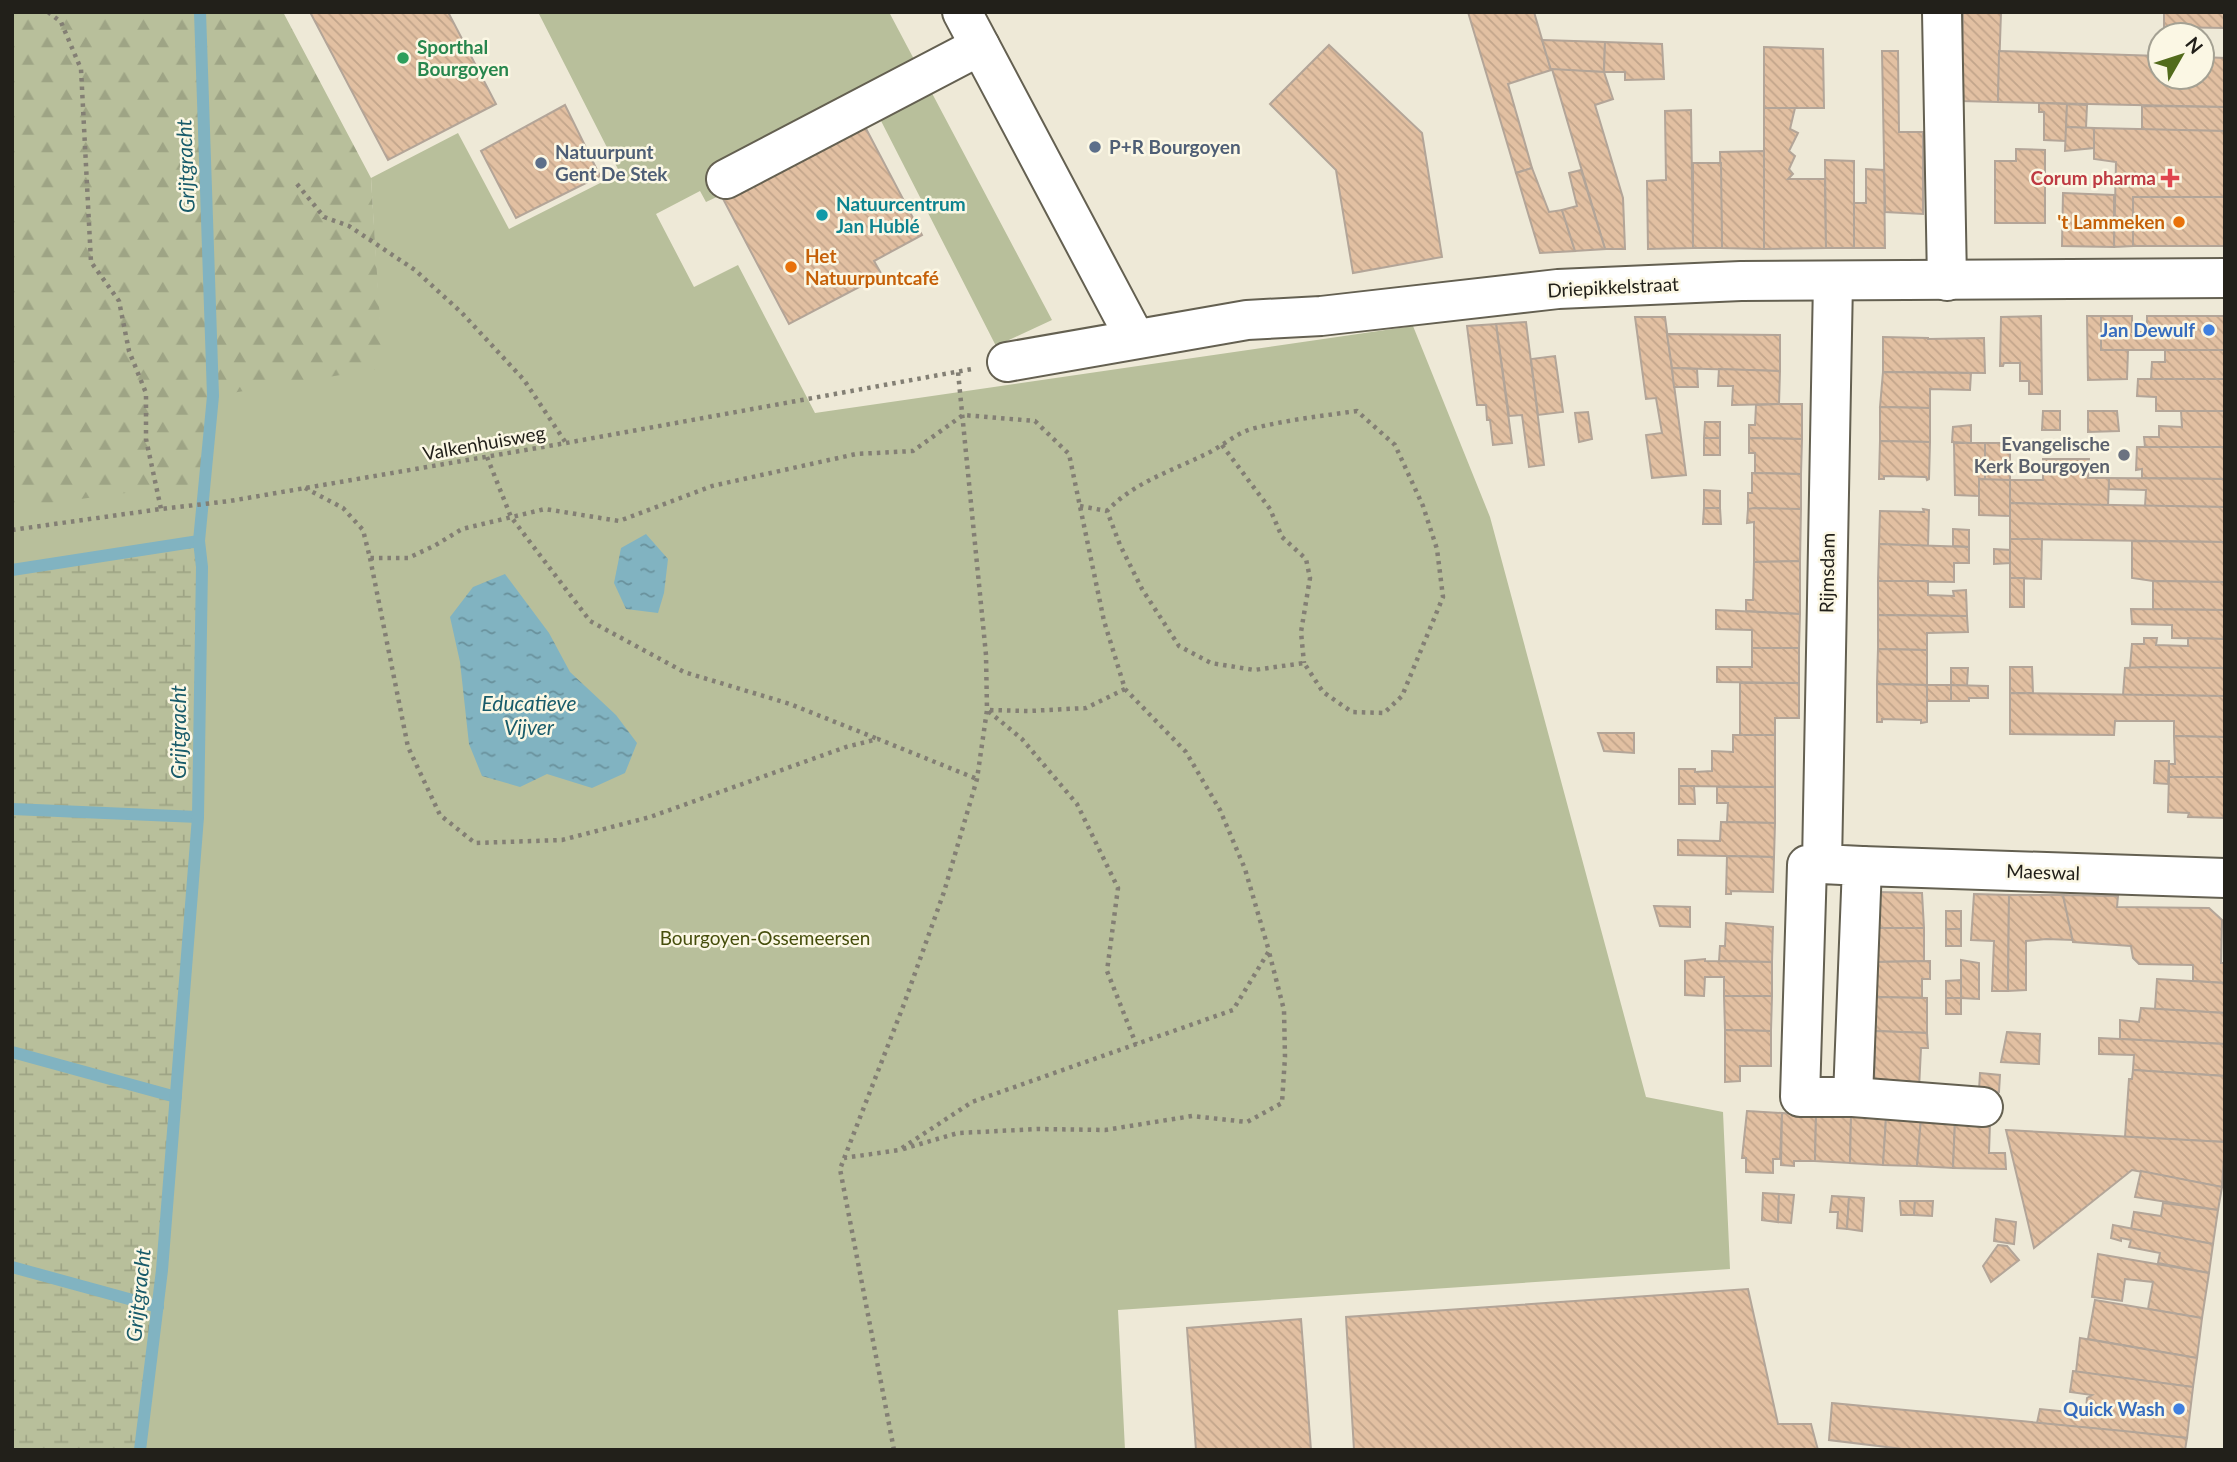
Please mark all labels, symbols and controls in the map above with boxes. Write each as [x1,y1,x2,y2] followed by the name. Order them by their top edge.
[2146,21,2216,91] north arrow
[2181,32,2208,58] text: N
[417,35,509,80] place label: Sporthal Bourgoyen
[395,50,411,66] marker: Sporthal Bourgoyen
[170,118,199,213] water label: Grijtgracht
[1109,135,1241,158] place label: P+R Bourgoyen
[1087,139,1103,155] marker: P+R Bourgoyen
[555,140,668,185] place label: Natuurpunt Gent De Stek
[533,155,549,171] marker: Natuurpunt Gent De Stek
[2031,166,2156,189] place label: Corum pharma
[2162,170,2178,186] marker: Corum pharma
[836,192,966,237] place label: Natuurcentrum Jan Hublé
[814,207,830,223] marker: Natuurcentrum Jan Hublé
[2057,210,2165,233] place label: 't Lammeken
[2171,214,2187,230] marker: 't Lammeken
[805,244,939,289] place label: Het Natuurpuntcafé
[783,259,799,275] marker: Het Natuurpuntcafé
[1547,272,1679,301] street label: Driepikkelstraat
[2100,318,2195,341] place label: Jan Dewulf
[2201,322,2217,338] marker: Jan Dewulf
[421,420,547,465] street label: Valkenhuisweg
[1974,432,2110,477] place label: Evangelische Kerk Bourgoyen
[2116,447,2132,463] marker: Evangelische Kerk Bourgoyen
[1814,533,1839,613] street label: Rijmsdam
[165,685,190,779] water label: Grijtgracht
[482,690,576,739] water label: Educatieve Vijver
[2006,859,2080,884] street label: Maeswal
[660,926,870,949] park label: Bourgoyen-Ossemeersen
[120,1246,155,1343] water label: Grijtgracht
[2063,1397,2165,1420] place label: Quick Wash
[2171,1401,2187,1417] marker: Quick Wash

